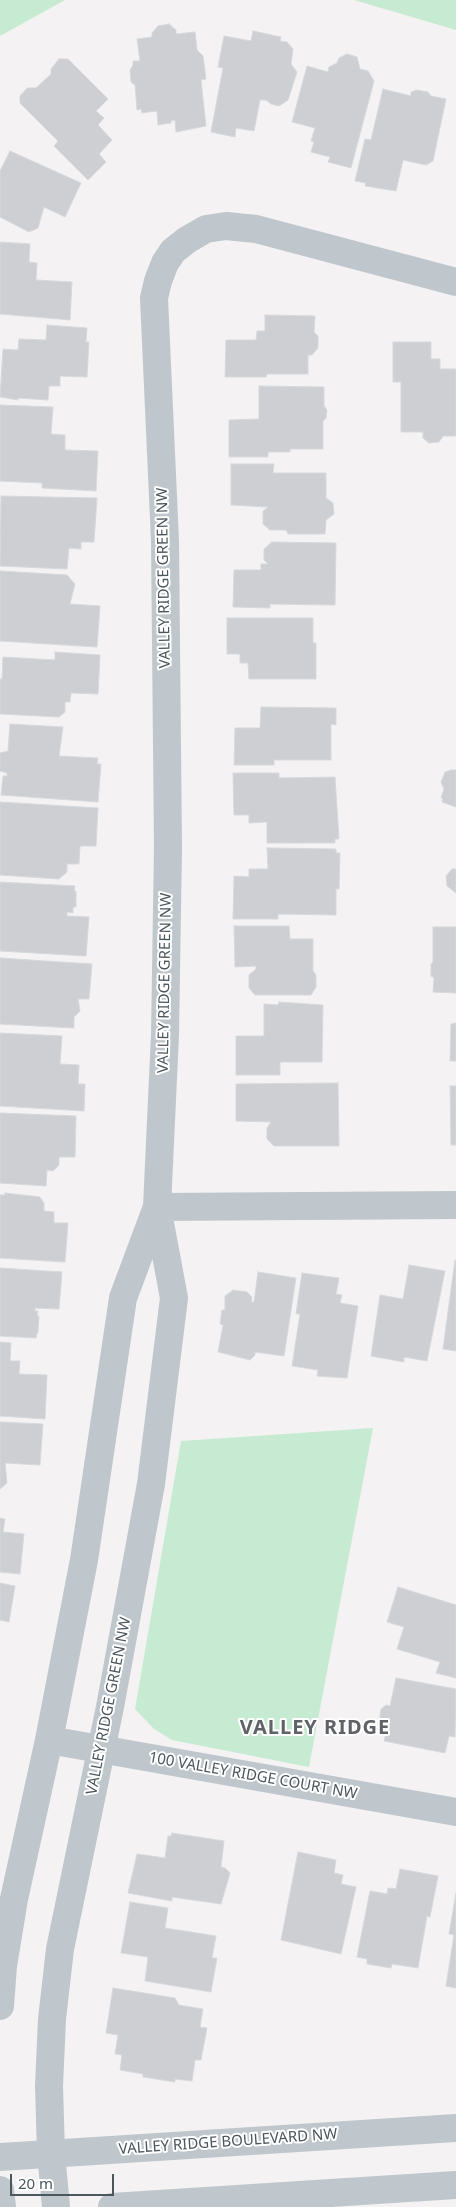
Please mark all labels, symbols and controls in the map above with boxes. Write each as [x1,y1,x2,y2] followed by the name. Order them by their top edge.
[153,488,175,668] street label: VALLEY RIDGE GREEN NW
[154,893,176,1073] street label: VALLEY RIDGE GREEN NW
[83,1616,135,1796] street label: VALLEY RIDGE GREEN NW
[238,1716,392,1740] district label: VALLEY RIDGE
[147,1749,359,1803] street label: 100 VALLEY RIDGE COURT NW
[118,2125,338,2159] street label: VALLEY RIDGE BOULEVARD NW
[12,2164,116,2196] scale bar
[18,2173,53,2193] text: 20 m

